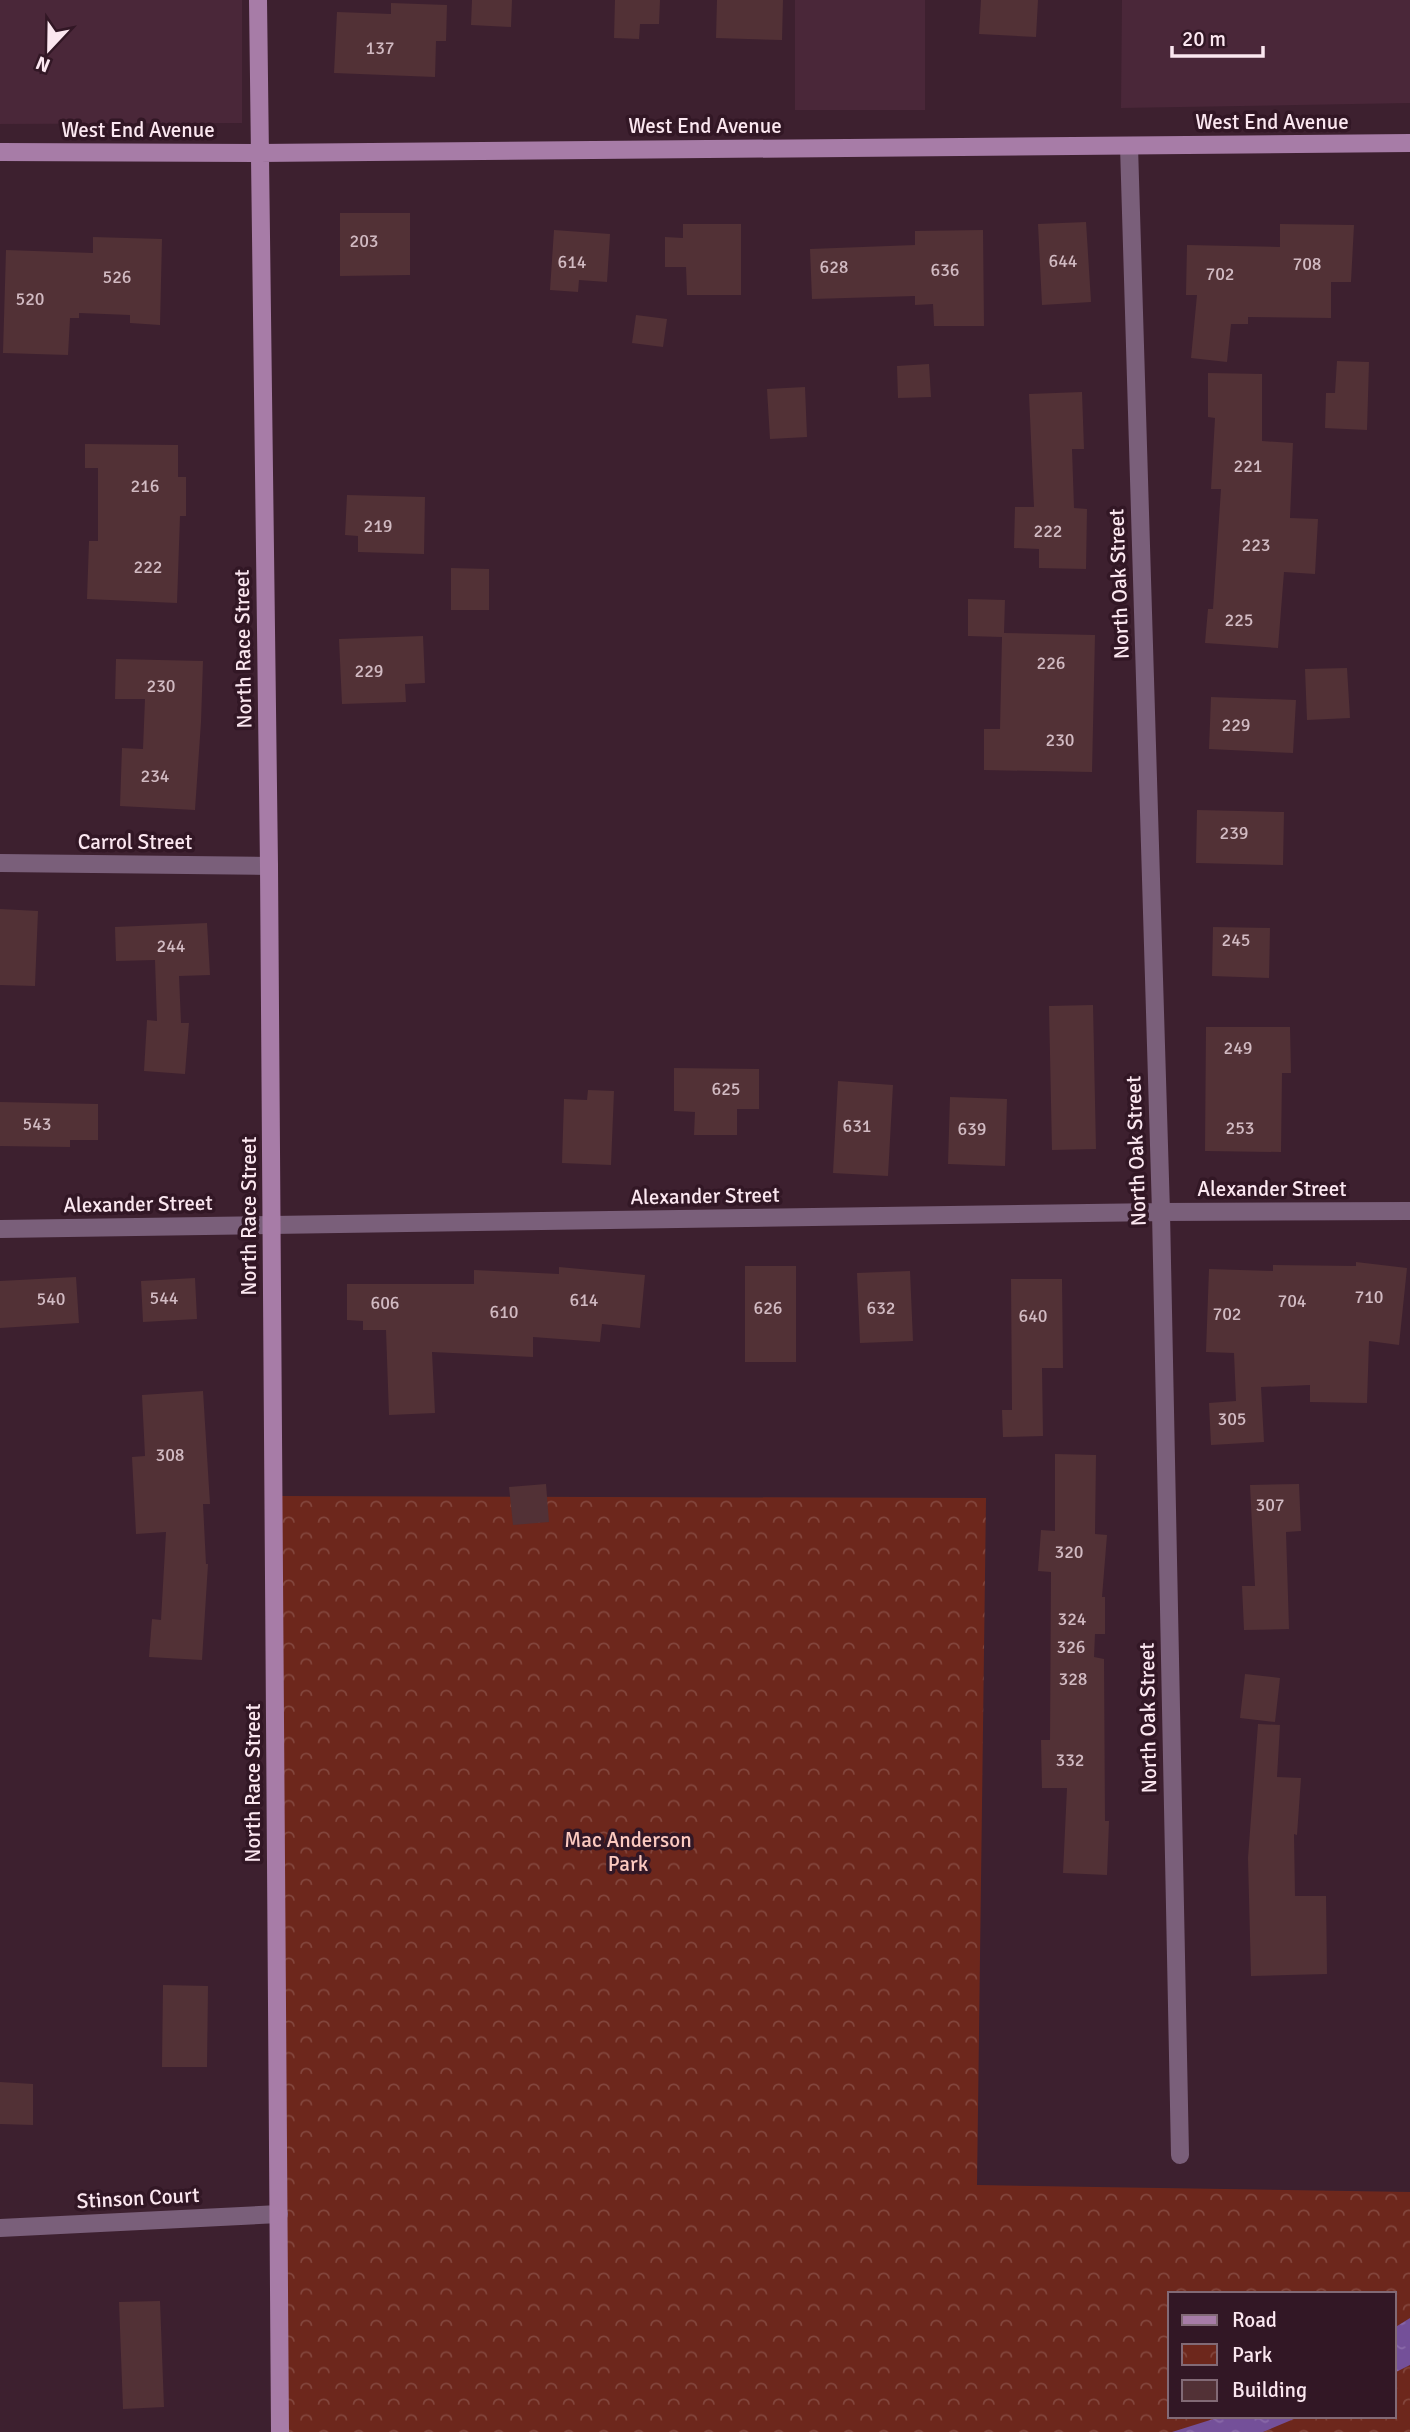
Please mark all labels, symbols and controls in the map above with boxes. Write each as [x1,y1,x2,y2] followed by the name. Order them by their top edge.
[14,14,84,84] north arrow
[1172,14,1263,58] scale bar
[1182,26,1226,52] text: 20 m
[365,37,395,59] house number: 137
[32,50,54,77] text: N
[1195,109,1349,135] street label: West End Avenue
[628,113,782,139] street label: West End Avenue
[61,117,215,143] street label: West End Avenue
[349,230,379,252] house number: 203
[1048,250,1078,272] house number: 644
[557,251,587,273] house number: 614
[1292,253,1322,275] house number: 708
[819,256,849,278] house number: 628
[930,259,960,281] house number: 636
[1205,263,1235,285] house number: 702
[102,266,132,288] house number: 526
[15,288,45,310] house number: 520
[1233,455,1263,477] house number: 221
[130,475,160,497] house number: 216
[1103,508,1135,660] street label: North Oak Street
[363,515,393,537] house number: 219
[1033,520,1063,542] house number: 222
[1241,534,1271,556] house number: 223
[133,556,163,578] house number: 222
[229,569,257,729] street label: North Race Street
[1224,609,1254,631] house number: 225
[1036,652,1066,674] house number: 226
[354,660,384,682] house number: 229
[146,675,176,697] house number: 230
[1221,714,1251,736] house number: 229
[1045,729,1075,751] house number: 230
[140,765,170,787] house number: 234
[1219,822,1249,844] house number: 239
[78,829,192,855] street label: Carrol Street
[1221,929,1251,951] house number: 245
[156,935,186,957] house number: 244
[1223,1037,1253,1059] house number: 249
[1120,1075,1152,1227] street label: North Oak Street
[711,1078,741,1100] house number: 625
[22,1113,52,1135] house number: 543
[842,1115,872,1137] house number: 631
[1225,1117,1255,1139] house number: 253
[957,1118,987,1140] house number: 639
[236,1136,262,1296] street label: North Race Street
[1197,1176,1347,1202] street label: Alexander Street
[630,1182,780,1210] street label: Alexander Street
[63,1190,213,1218] street label: Alexander Street
[1354,1286,1384,1308] house number: 710
[149,1287,179,1309] house number: 544
[36,1288,66,1310] house number: 540
[569,1289,599,1311] house number: 614
[1277,1290,1307,1312] house number: 704
[370,1292,400,1314] house number: 606
[753,1297,783,1319] house number: 626
[866,1297,896,1319] house number: 632
[489,1301,519,1323] house number: 610
[1212,1303,1242,1325] house number: 702
[1018,1305,1048,1327] house number: 640
[1217,1408,1247,1430] house number: 305
[155,1444,185,1466] house number: 308
[1255,1494,1285,1516] house number: 307
[1054,1541,1084,1563] house number: 320
[1057,1608,1087,1630] house number: 324
[1056,1636,1086,1658] house number: 326
[1134,1642,1162,1794] street label: North Oak Street
[1058,1668,1088,1690] house number: 328
[240,1703,266,1863] street label: North Race Street
[1055,1749,1085,1771] house number: 332
[564,1827,692,1877] park label: Mac Anderson Park
[76,2182,200,2214] street label: Stinson Court
[1168,2292,1396,2418] legend
[1232,2307,1277,2333] text: Road
[1232,2342,1273,2368] text: Park
[1232,2377,1307,2403] text: Building

